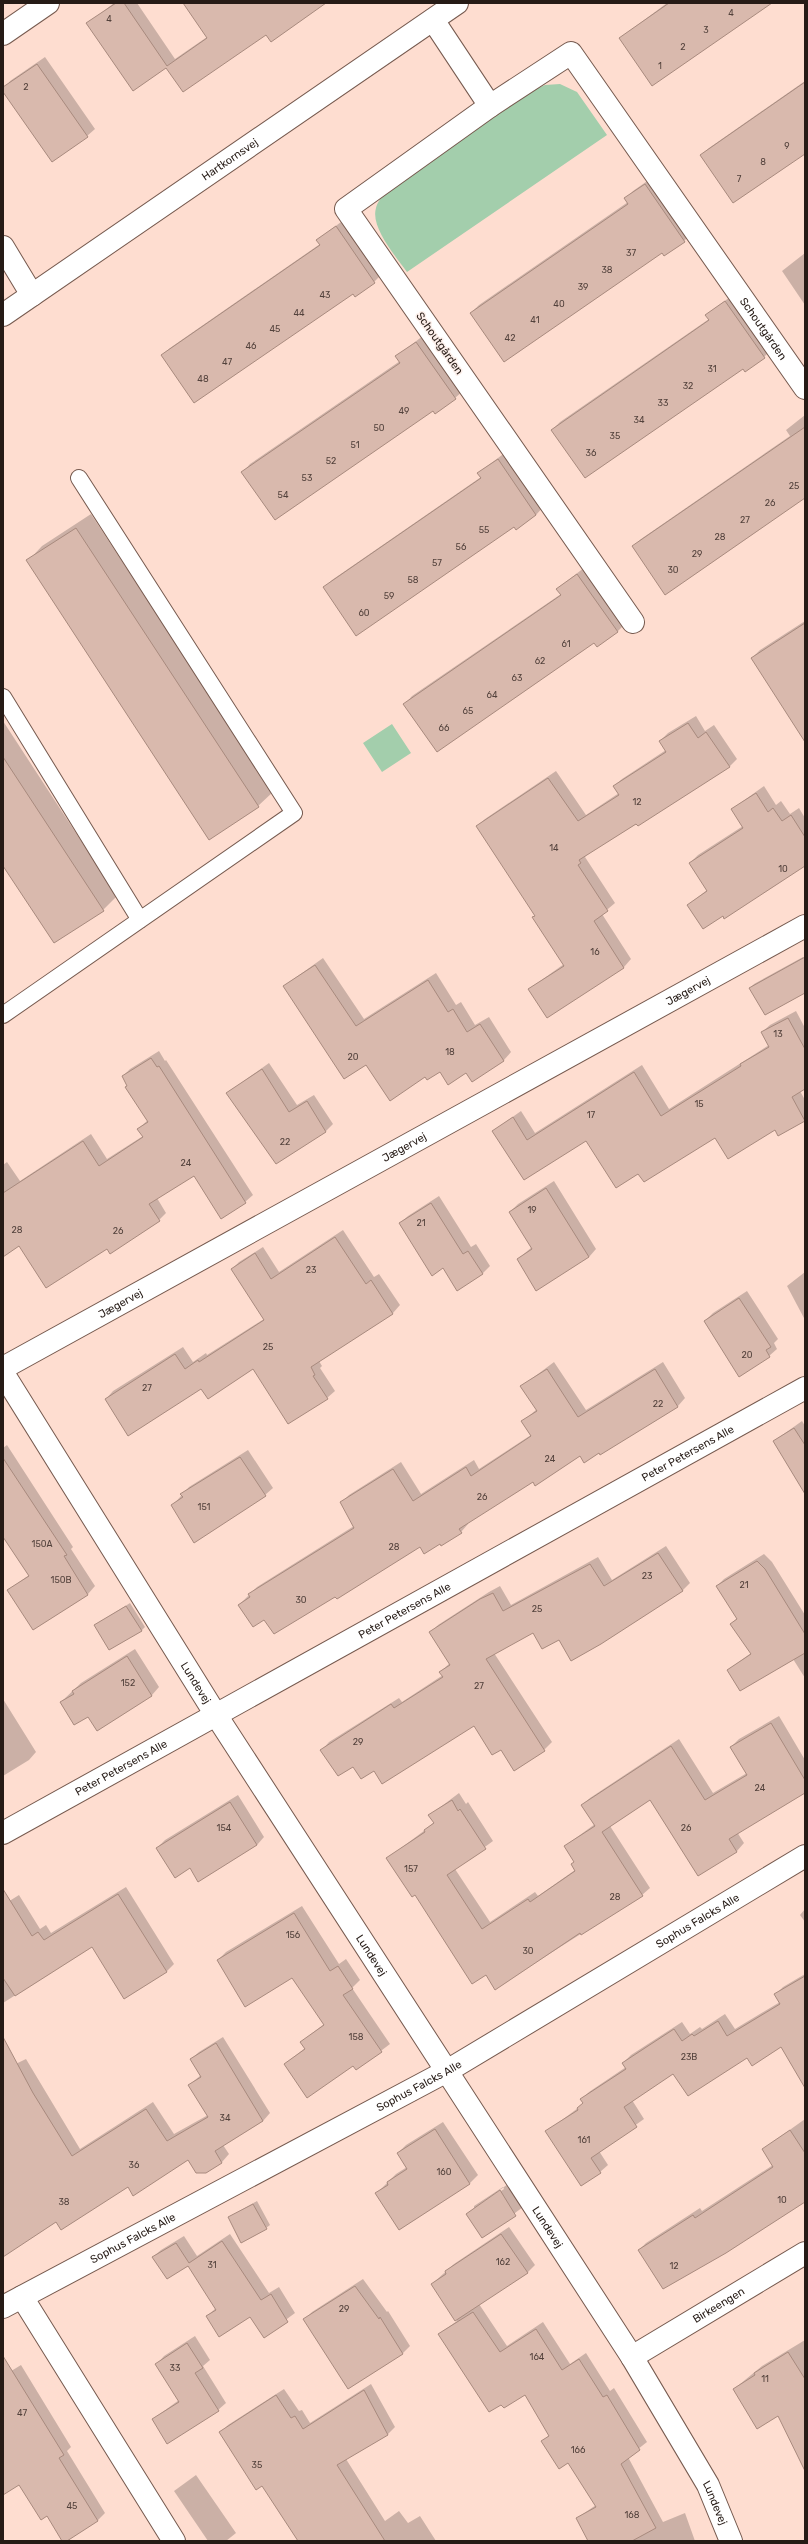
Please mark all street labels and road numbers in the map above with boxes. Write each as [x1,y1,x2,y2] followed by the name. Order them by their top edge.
[199,136,261,184] street label: Hartkornsvej
[737,295,789,363] street label: Schoutgården
[413,310,466,377] street label: Schoutgården
[664,973,713,1008] street label: Jægervej
[380,1130,429,1165] street label: Jægervej
[96,1286,145,1321] street label: Jægervej
[640,1423,736,1484] street label: Peter Petersens Alle
[356,1580,453,1642] street label: Peter Petersens Alle
[178,1660,214,1707] street label: Lundevej
[73,1737,170,1799] street label: Peter Petersens Alle
[654,1891,742,1951] street label: Sophus Falcks Alle
[353,1932,389,1979] street label: Lundevej
[374,2058,464,2114] street label: Sophus Falcks Alle
[529,2204,566,2251] street label: Lundevej
[88,2210,178,2266] street label: Sophus Falcks Alle
[691,2285,747,2326] street label: Birkeengen
[700,2478,730,2527] street label: Lundevej

